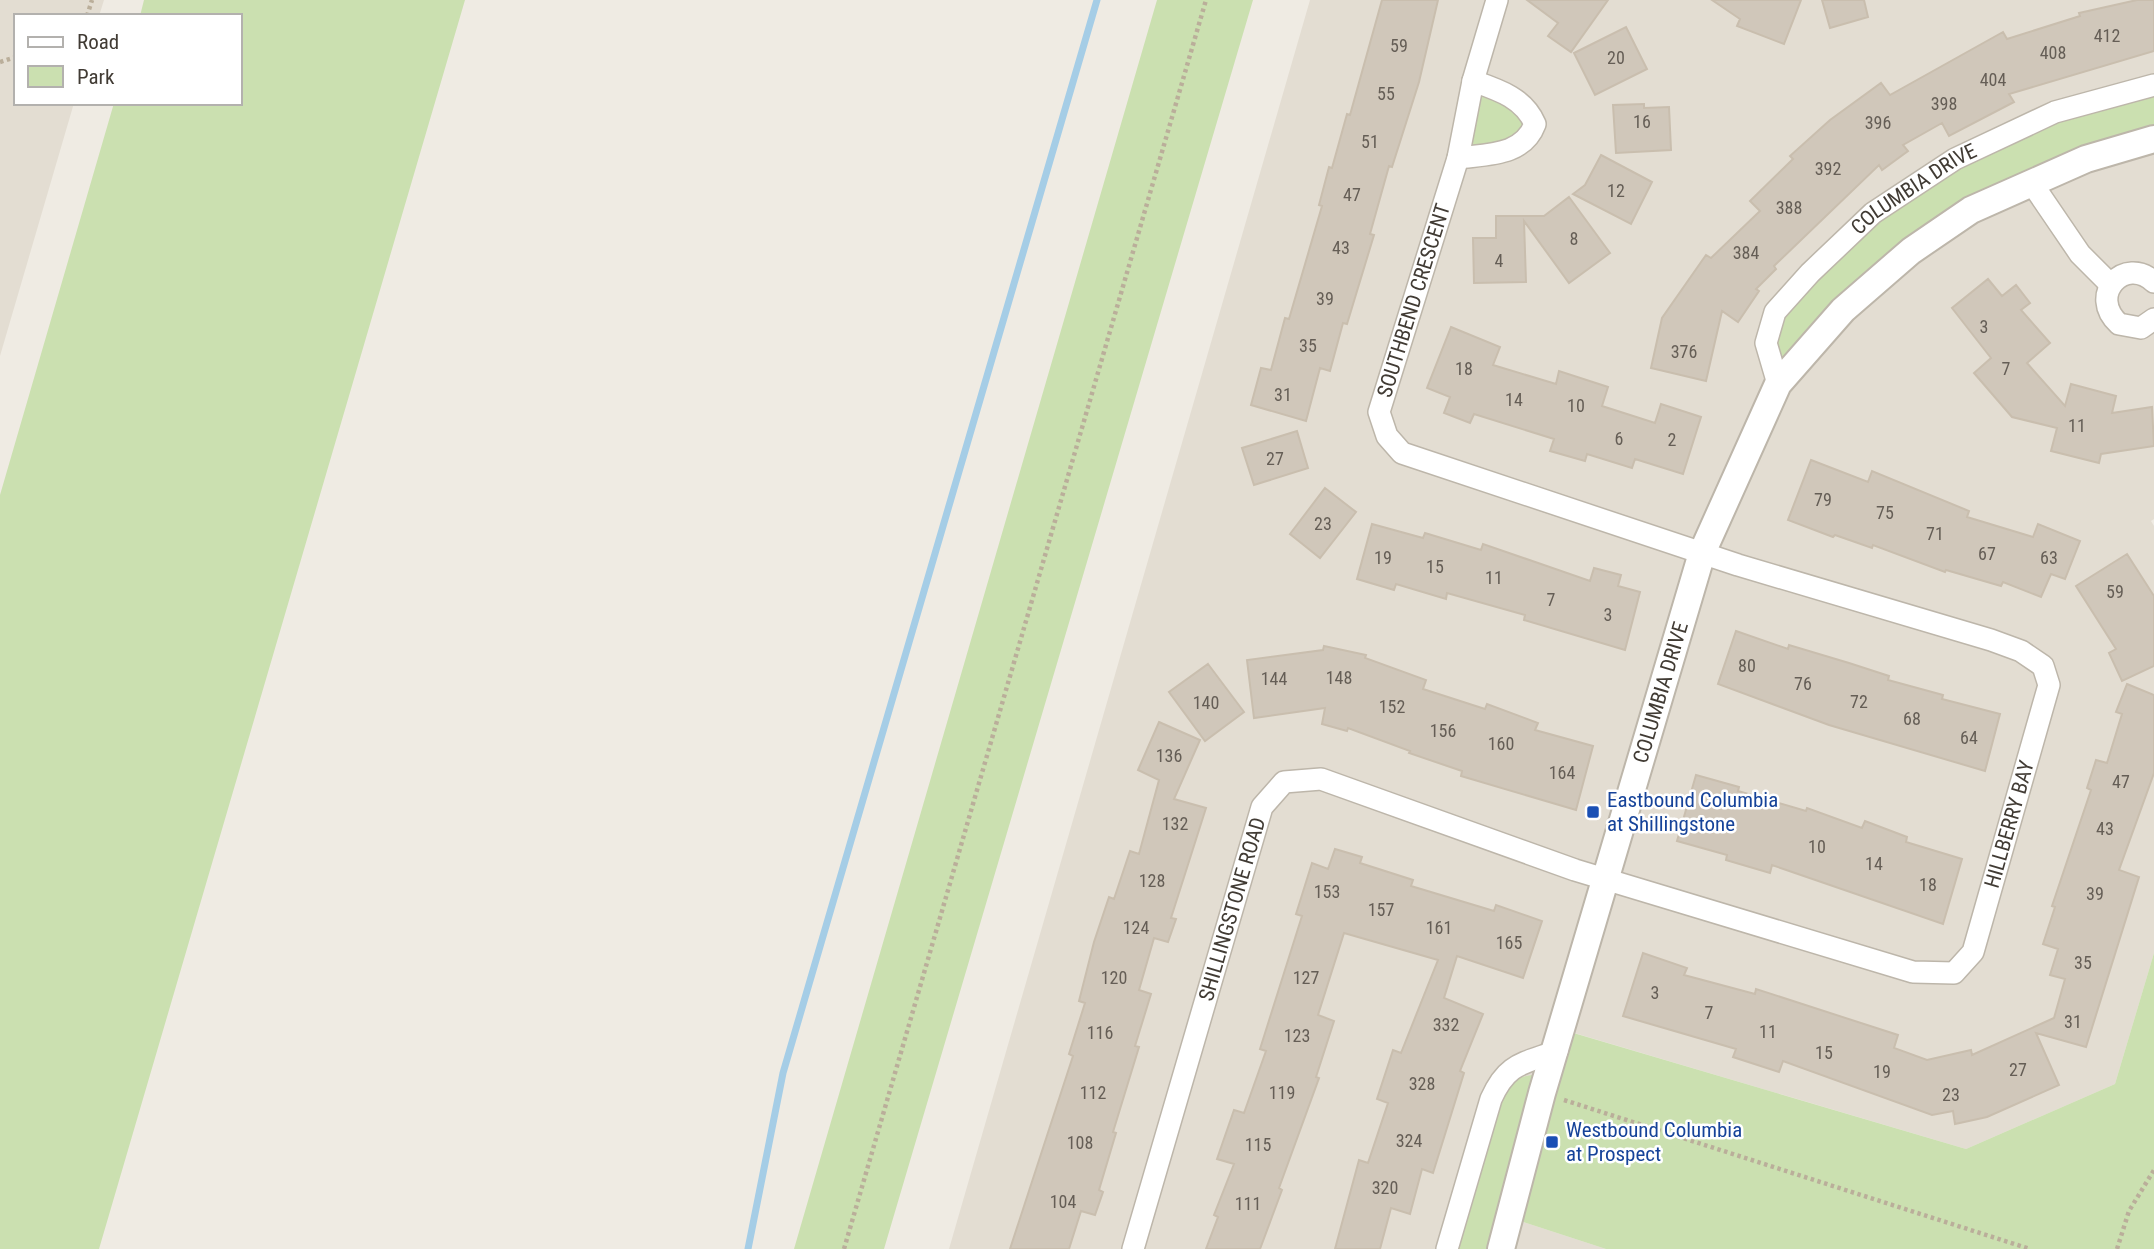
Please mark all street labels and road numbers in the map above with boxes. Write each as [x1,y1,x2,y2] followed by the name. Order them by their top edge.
[1846,139,1980,239] street label: COLUMBIA DRIVE
[1372,201,1455,400] street label: SOUTHBEND CRESCENT
[1628,619,1693,766] street label: COLUMBIA DRIVE
[1980,758,2039,891] street label: HILLBERRY BAY
[1194,815,1270,1004] street label: SHILLINGSTONE ROAD

